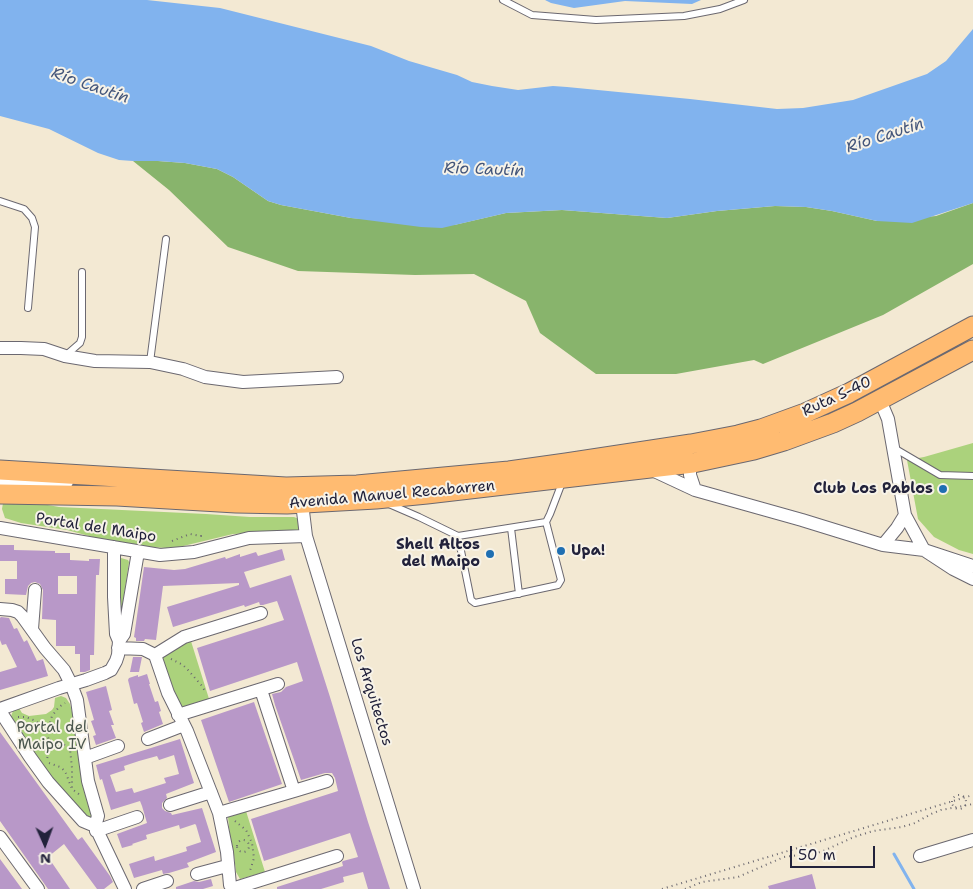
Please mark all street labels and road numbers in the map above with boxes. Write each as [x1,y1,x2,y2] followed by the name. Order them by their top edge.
[800,373,874,421] street label: Ruta S-40
[288,477,496,513] street label: Avenida Manuel Recabarren
[35,510,157,546] street label: Portal del Maipo
[346,636,396,748] street label: Los Arquitectos

